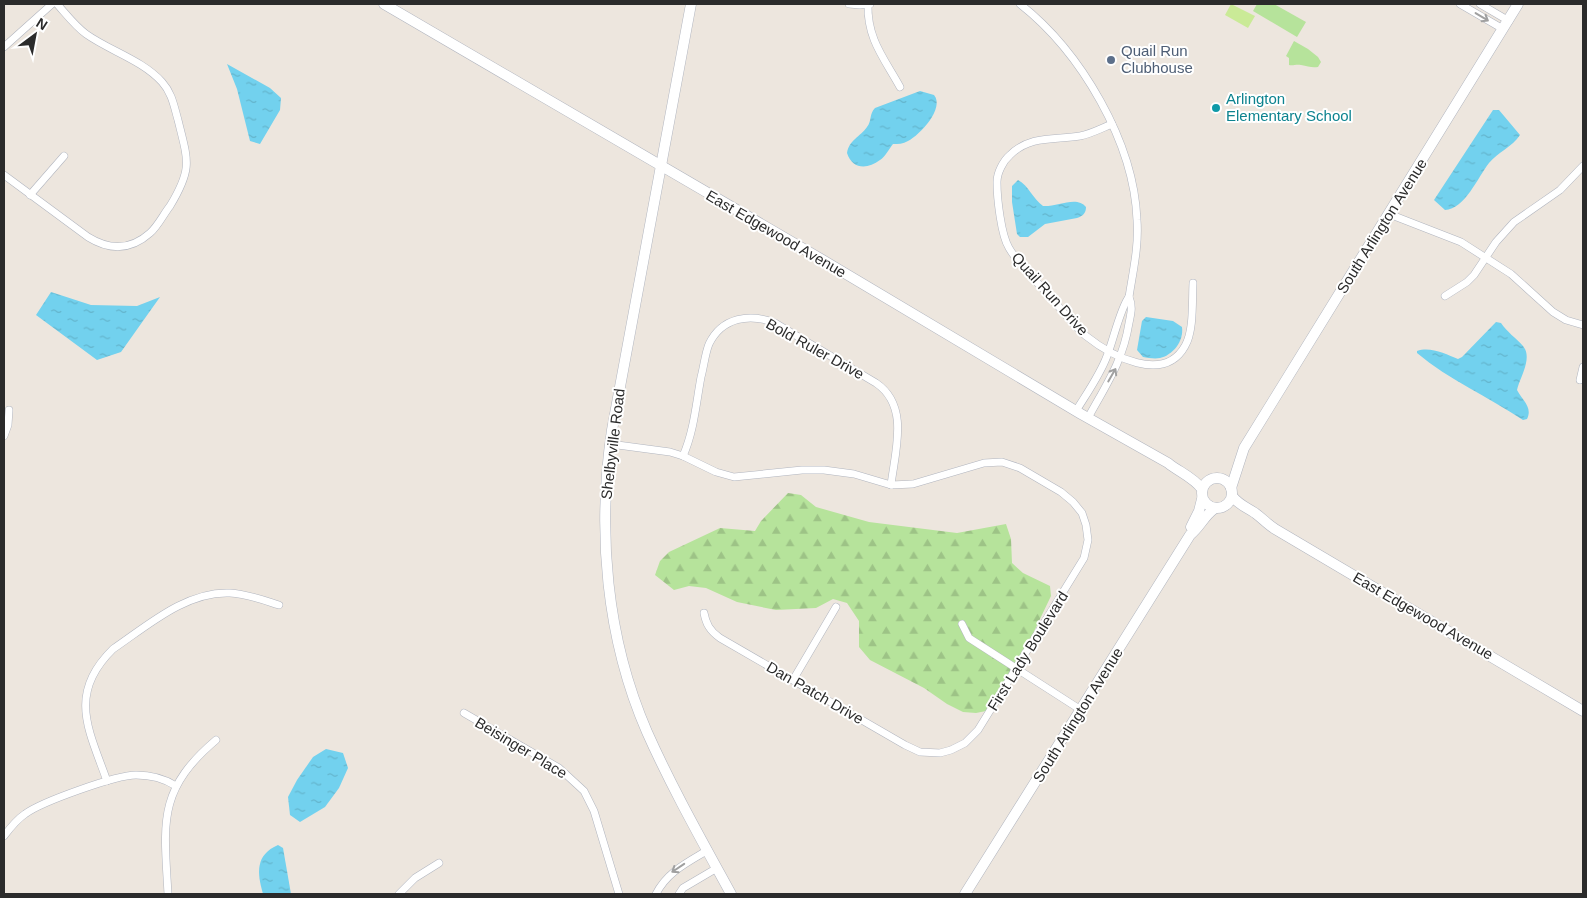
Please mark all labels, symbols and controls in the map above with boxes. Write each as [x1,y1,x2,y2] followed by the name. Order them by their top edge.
[10,10,60,60] north arrow
[1474,12,1488,22] one-way arrow
[33,15,50,33] text: N
[1121,42,1193,76] place label: Quail Run Clubhouse
[1105,54,1117,66] marker: Quail Run Clubhouse
[1226,90,1352,124] place label: Arlington Elementary School
[1210,102,1222,114] marker: Arlington Elementary School
[1333,155,1430,296] street label: South Arlington Avenue
[703,186,849,281] street label: East Edgewood Avenue
[1009,249,1092,339] street label: Quail Run Drive
[763,315,867,382] street label: Bold Ruler Drive
[1107,369,1117,383] one-way arrow
[597,387,628,500] street label: Shelbyville Road
[1350,568,1496,663] street label: East Edgewood Avenue
[984,588,1071,714] street label: First Lady Boulevard
[1029,644,1126,785] street label: South Arlington Avenue
[764,658,867,727] street label: Dan Patch Drive
[472,713,570,782] street label: Beisinger Place
[672,863,686,873] one-way arrow

